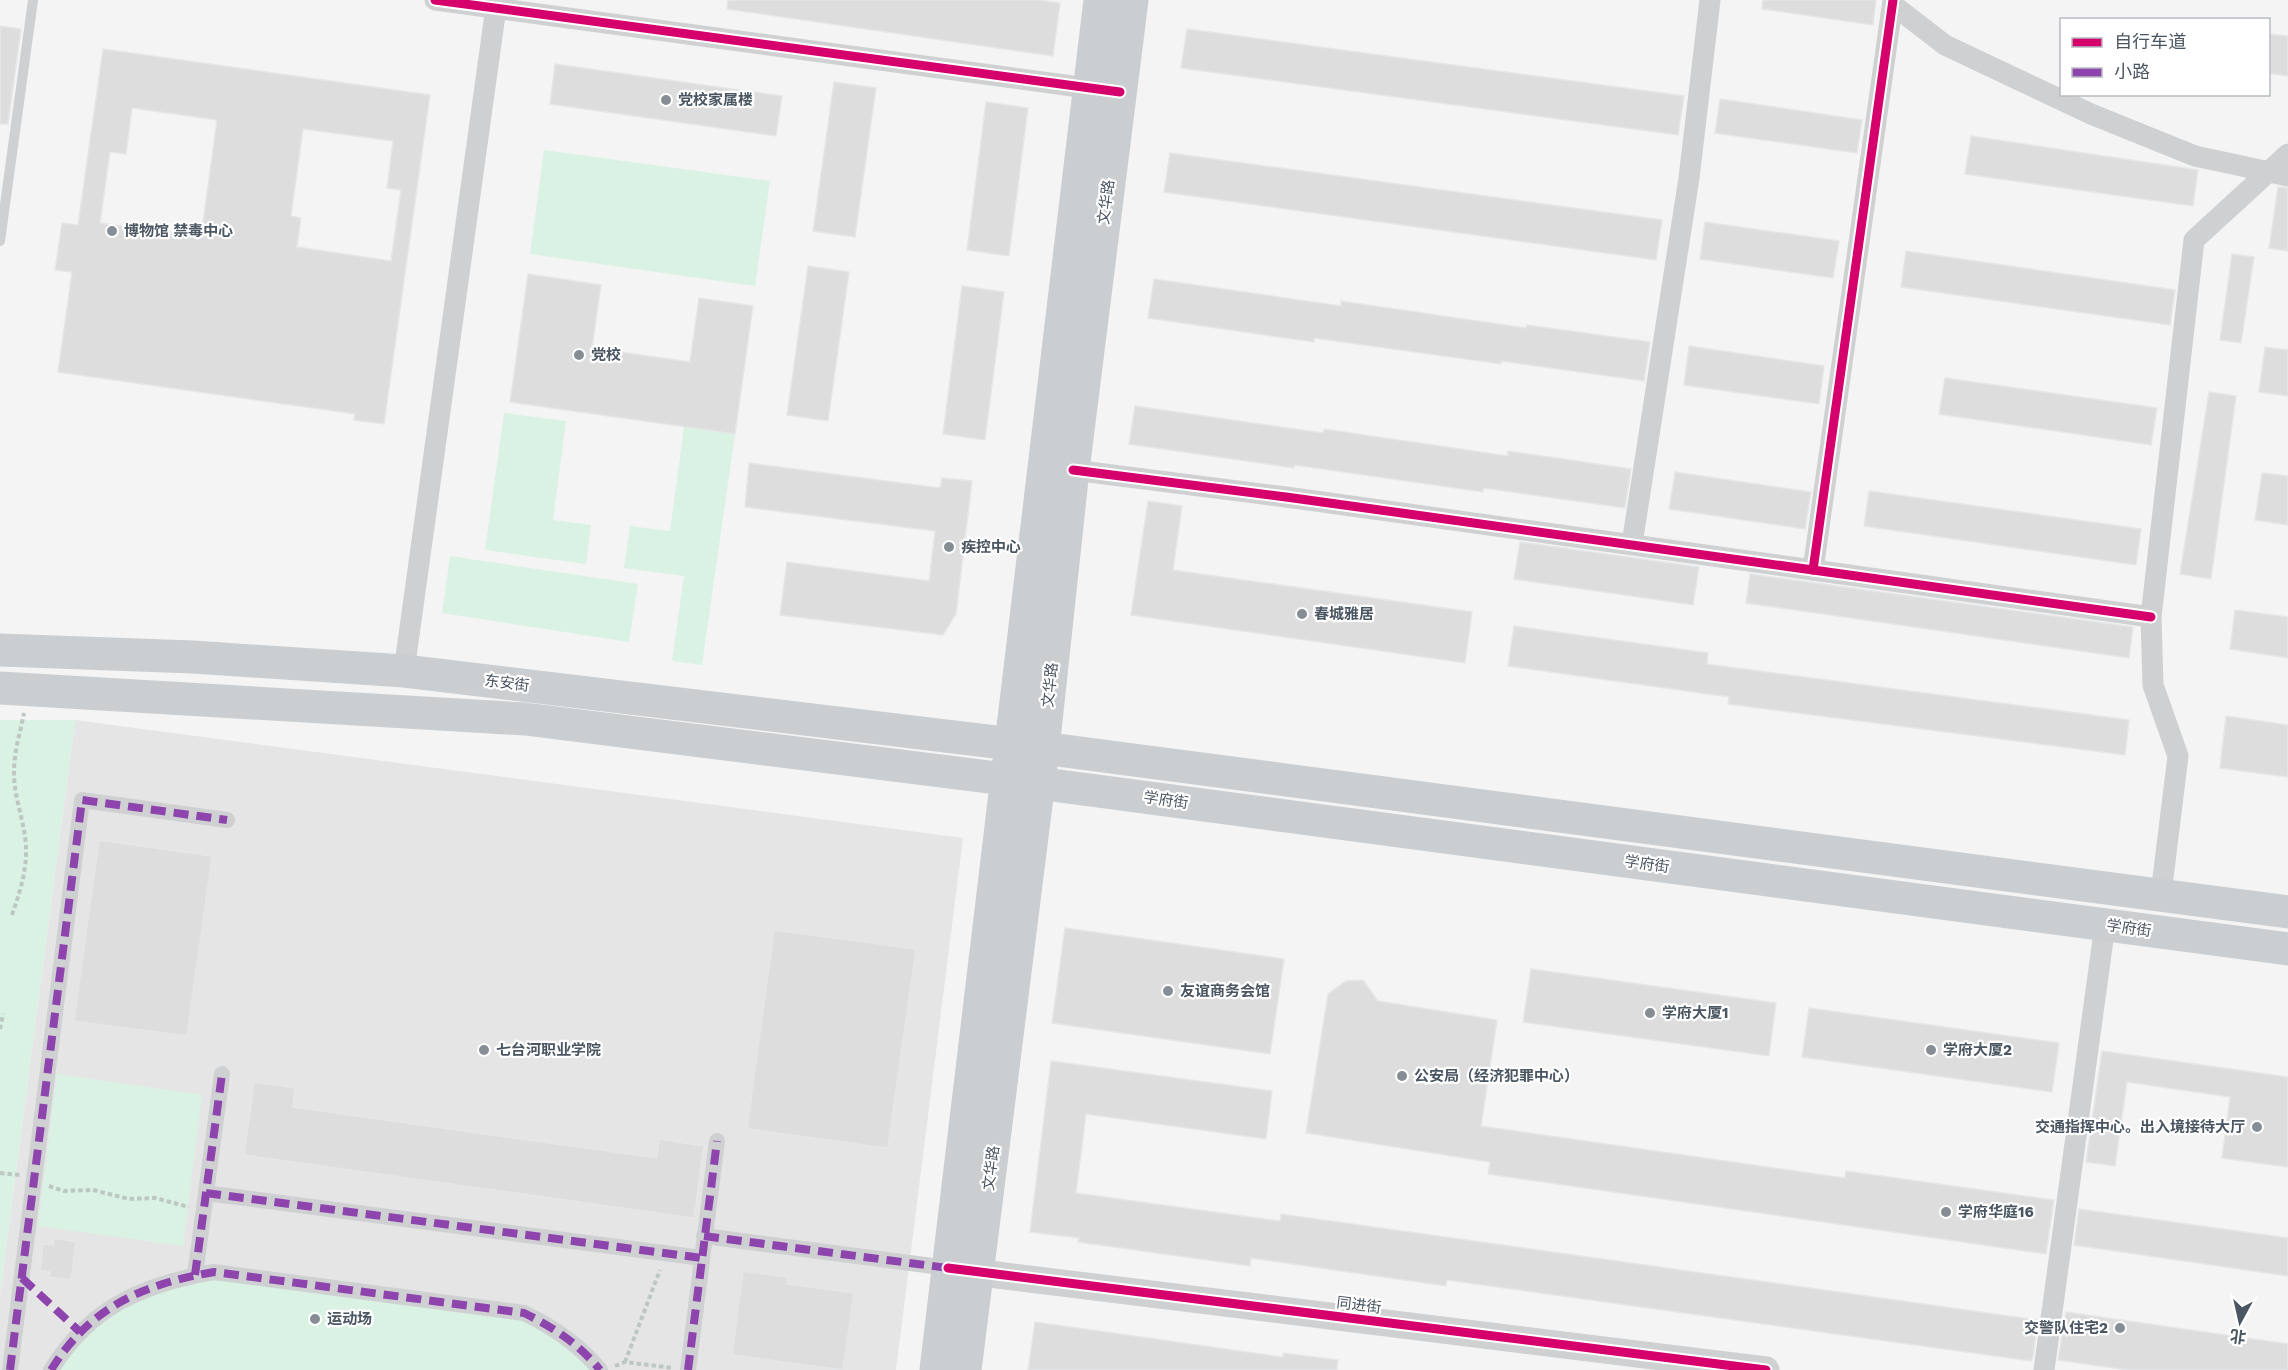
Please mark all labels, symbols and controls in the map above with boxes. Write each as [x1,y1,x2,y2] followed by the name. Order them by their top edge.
[2060,18,2270,96] legend
[2114,31,2186,52] text: 自行车道
[2114,61,2150,82] text: 小路
[678,91,753,109] place label: 党校家属楼
[659,93,673,107] marker: 党校家属楼
[1094,179,1118,225] street label: 文华路
[124,222,233,240] place label: 博物馆 禁毒中心
[105,224,119,238] marker: 博物馆 禁毒中心
[591,346,621,364] place label: 党校
[572,348,586,362] marker: 党校
[961,538,1021,556] place label: 疾控中心
[942,540,956,554] marker: 疾控中心
[1314,605,1374,623] place label: 春城雅居
[1295,607,1309,621] marker: 春城雅居
[1039,662,1061,708] street label: 文华路
[484,671,530,695] street label: 东安街
[1142,788,1190,812] street label: 学府街
[1623,852,1671,876] street label: 学府街
[2105,916,2153,940] street label: 学府街
[1180,982,1270,1000] place label: 友谊商务会馆
[1161,984,1175,998] marker: 友谊商务会馆
[1662,1004,1728,1022] place label: 学府大厦1
[1643,1006,1657,1020] marker: 学府大厦1
[496,1041,601,1059] place label: 七台河职业学院
[1943,1041,2012,1059] place label: 学府大厦2
[477,1043,491,1057] marker: 七台河职业学院
[1924,1043,1938,1057] marker: 学府大厦2
[1414,1067,1579,1085] place label: 公安局（经济犯罪中心）
[1395,1069,1409,1083] marker: 公安局（经济犯罪中心）
[2035,1118,2245,1136] place label: 交通指挥中心。出入境接待大厅
[2250,1120,2264,1134] marker: 交通指挥中心。出入境接待大厅
[979,1145,1003,1191] street label: 文华路
[1958,1203,2034,1221] place label: 学府华庭16
[1939,1205,1953,1219] marker: 学府华庭16
[2210,1292,2270,1352] north arrow
[1336,1293,1382,1317] street label: 同进街
[327,1310,372,1328] place label: 运动场
[308,1312,322,1326] marker: 运动场
[2024,1319,2108,1337] place label: 交警队住宅2
[2113,1321,2127,1335] marker: 交警队住宅2
[2229,1326,2247,1347] text: 北

